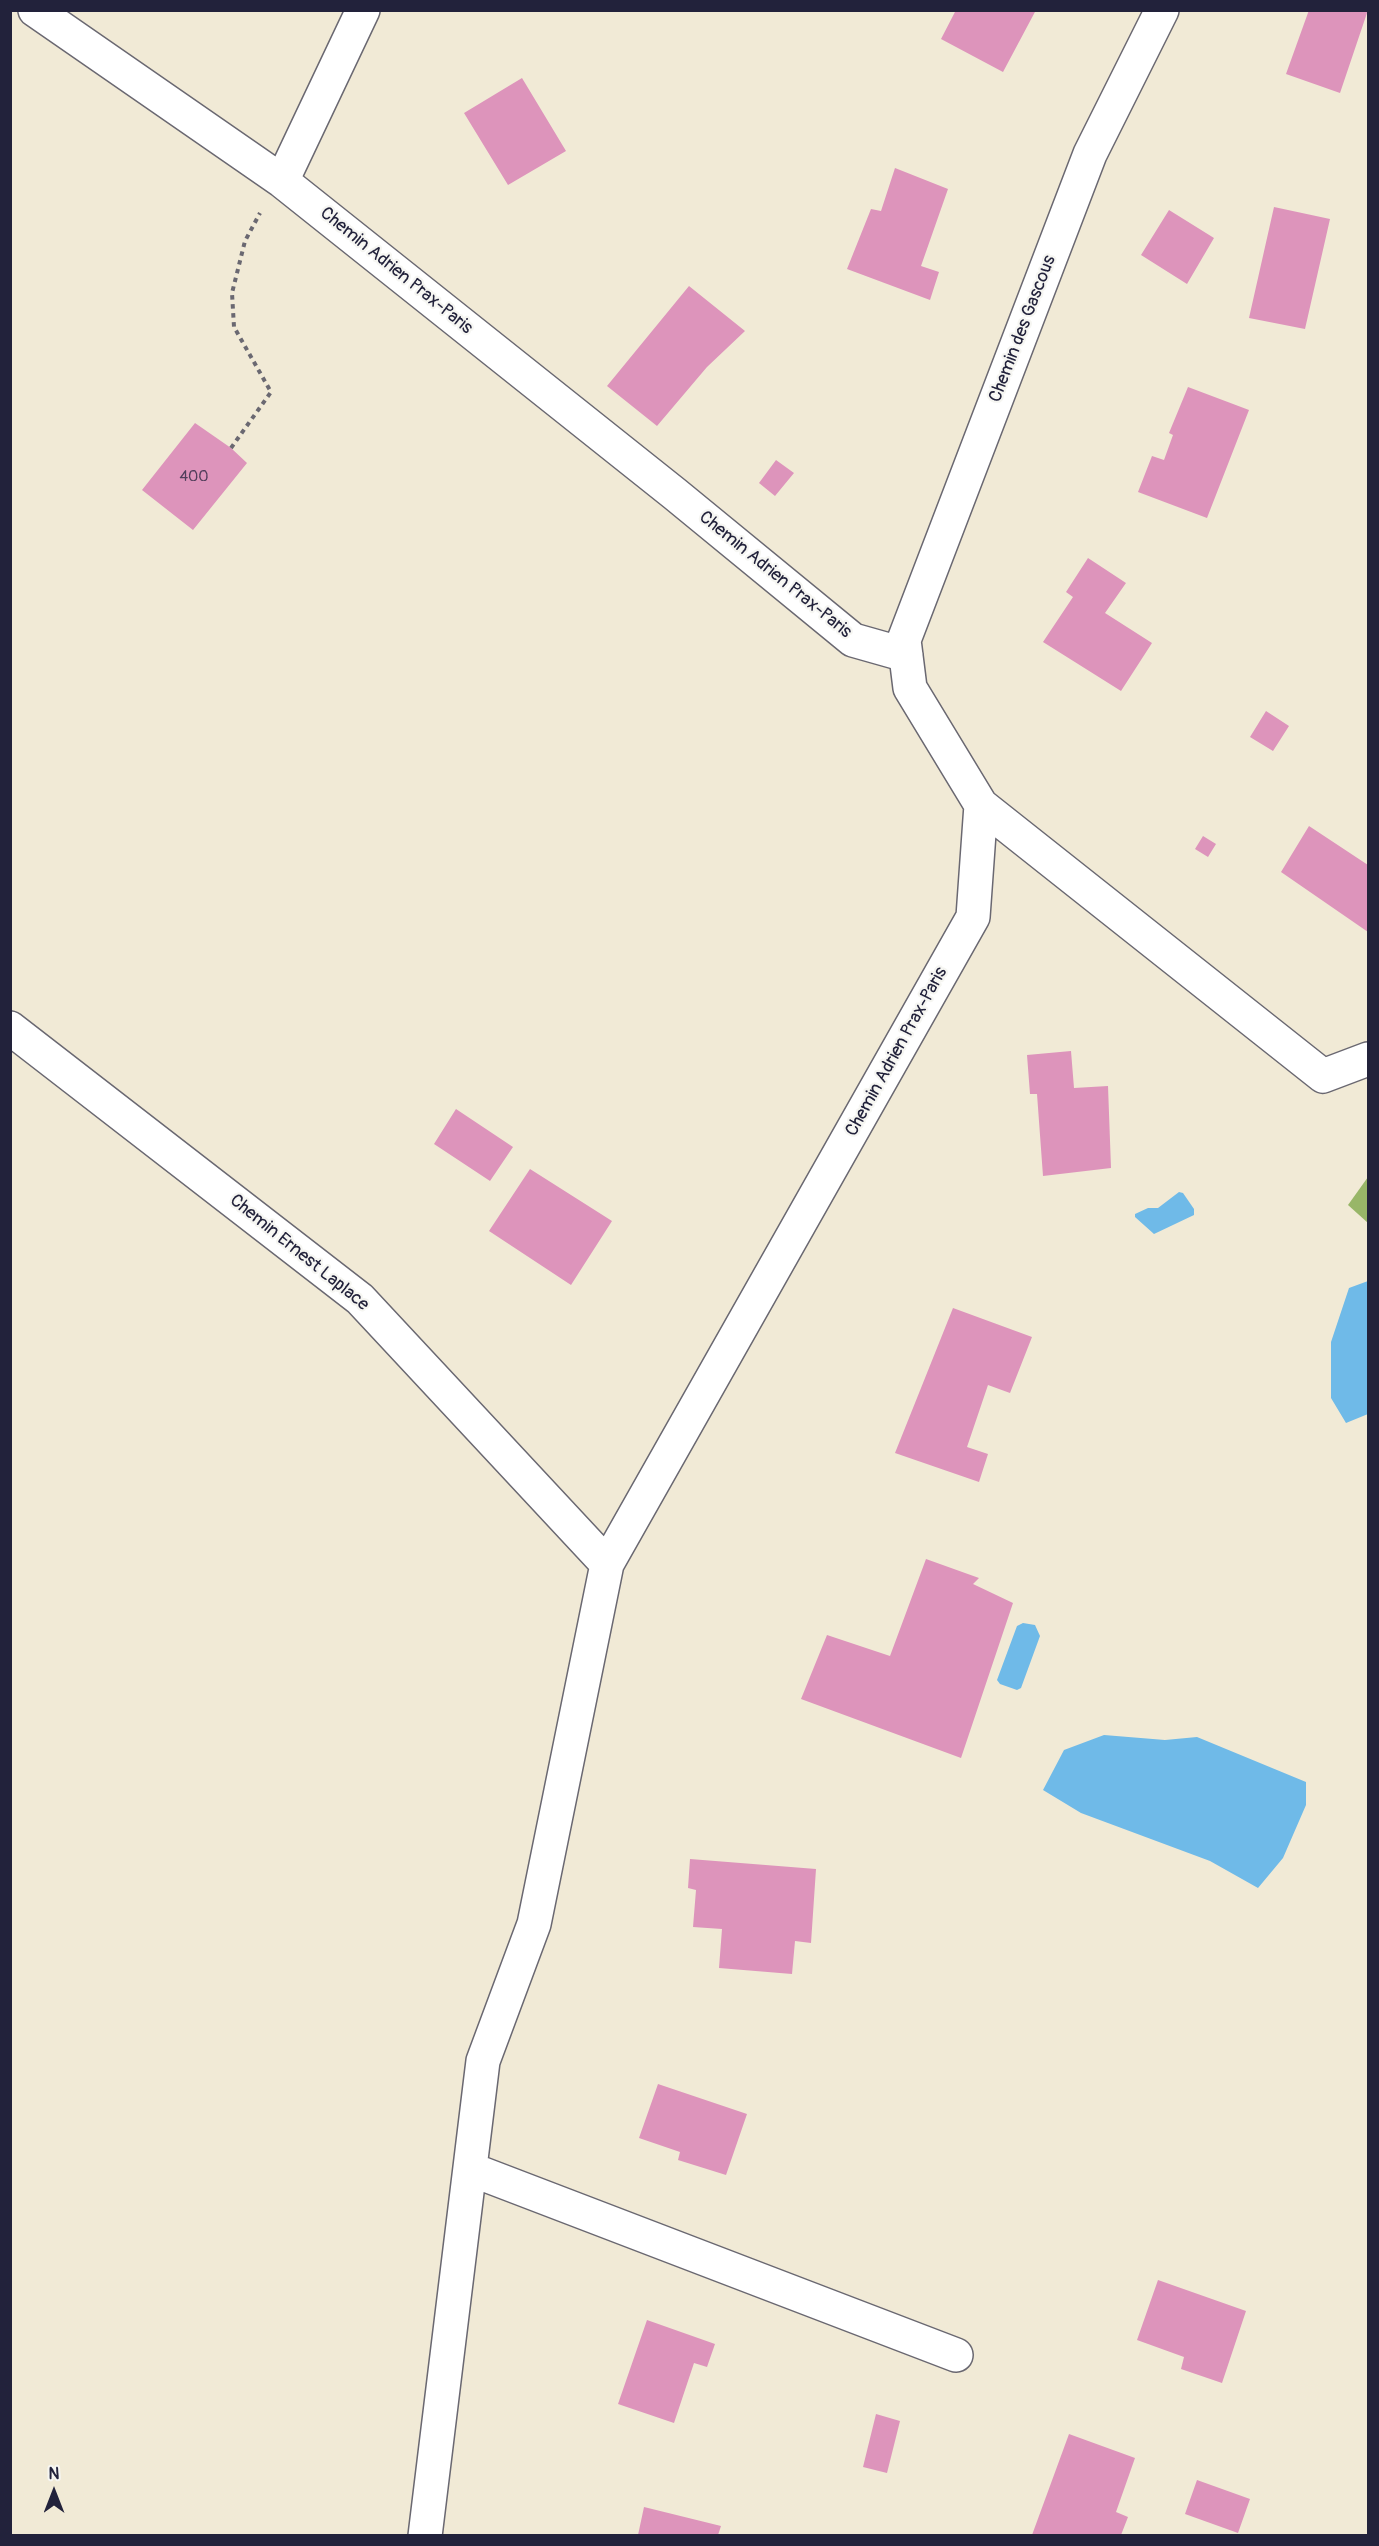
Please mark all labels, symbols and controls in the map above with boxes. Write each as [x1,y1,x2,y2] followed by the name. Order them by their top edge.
[315,203,477,339] street label: Chemin Adrien Prax-Paris
[985,253,1061,405] street label: Chemin des Gascous
[179,468,209,486] house number: 400
[694,507,856,643] street label: Chemin Adrien Prax-Paris
[841,964,953,1140] street label: Chemin Adrien Prax-Paris
[225,1190,373,1316] street label: Chemin Ernest Laplace
[24,2462,84,2522] north arrow
[49,2464,59,2484] text: N

